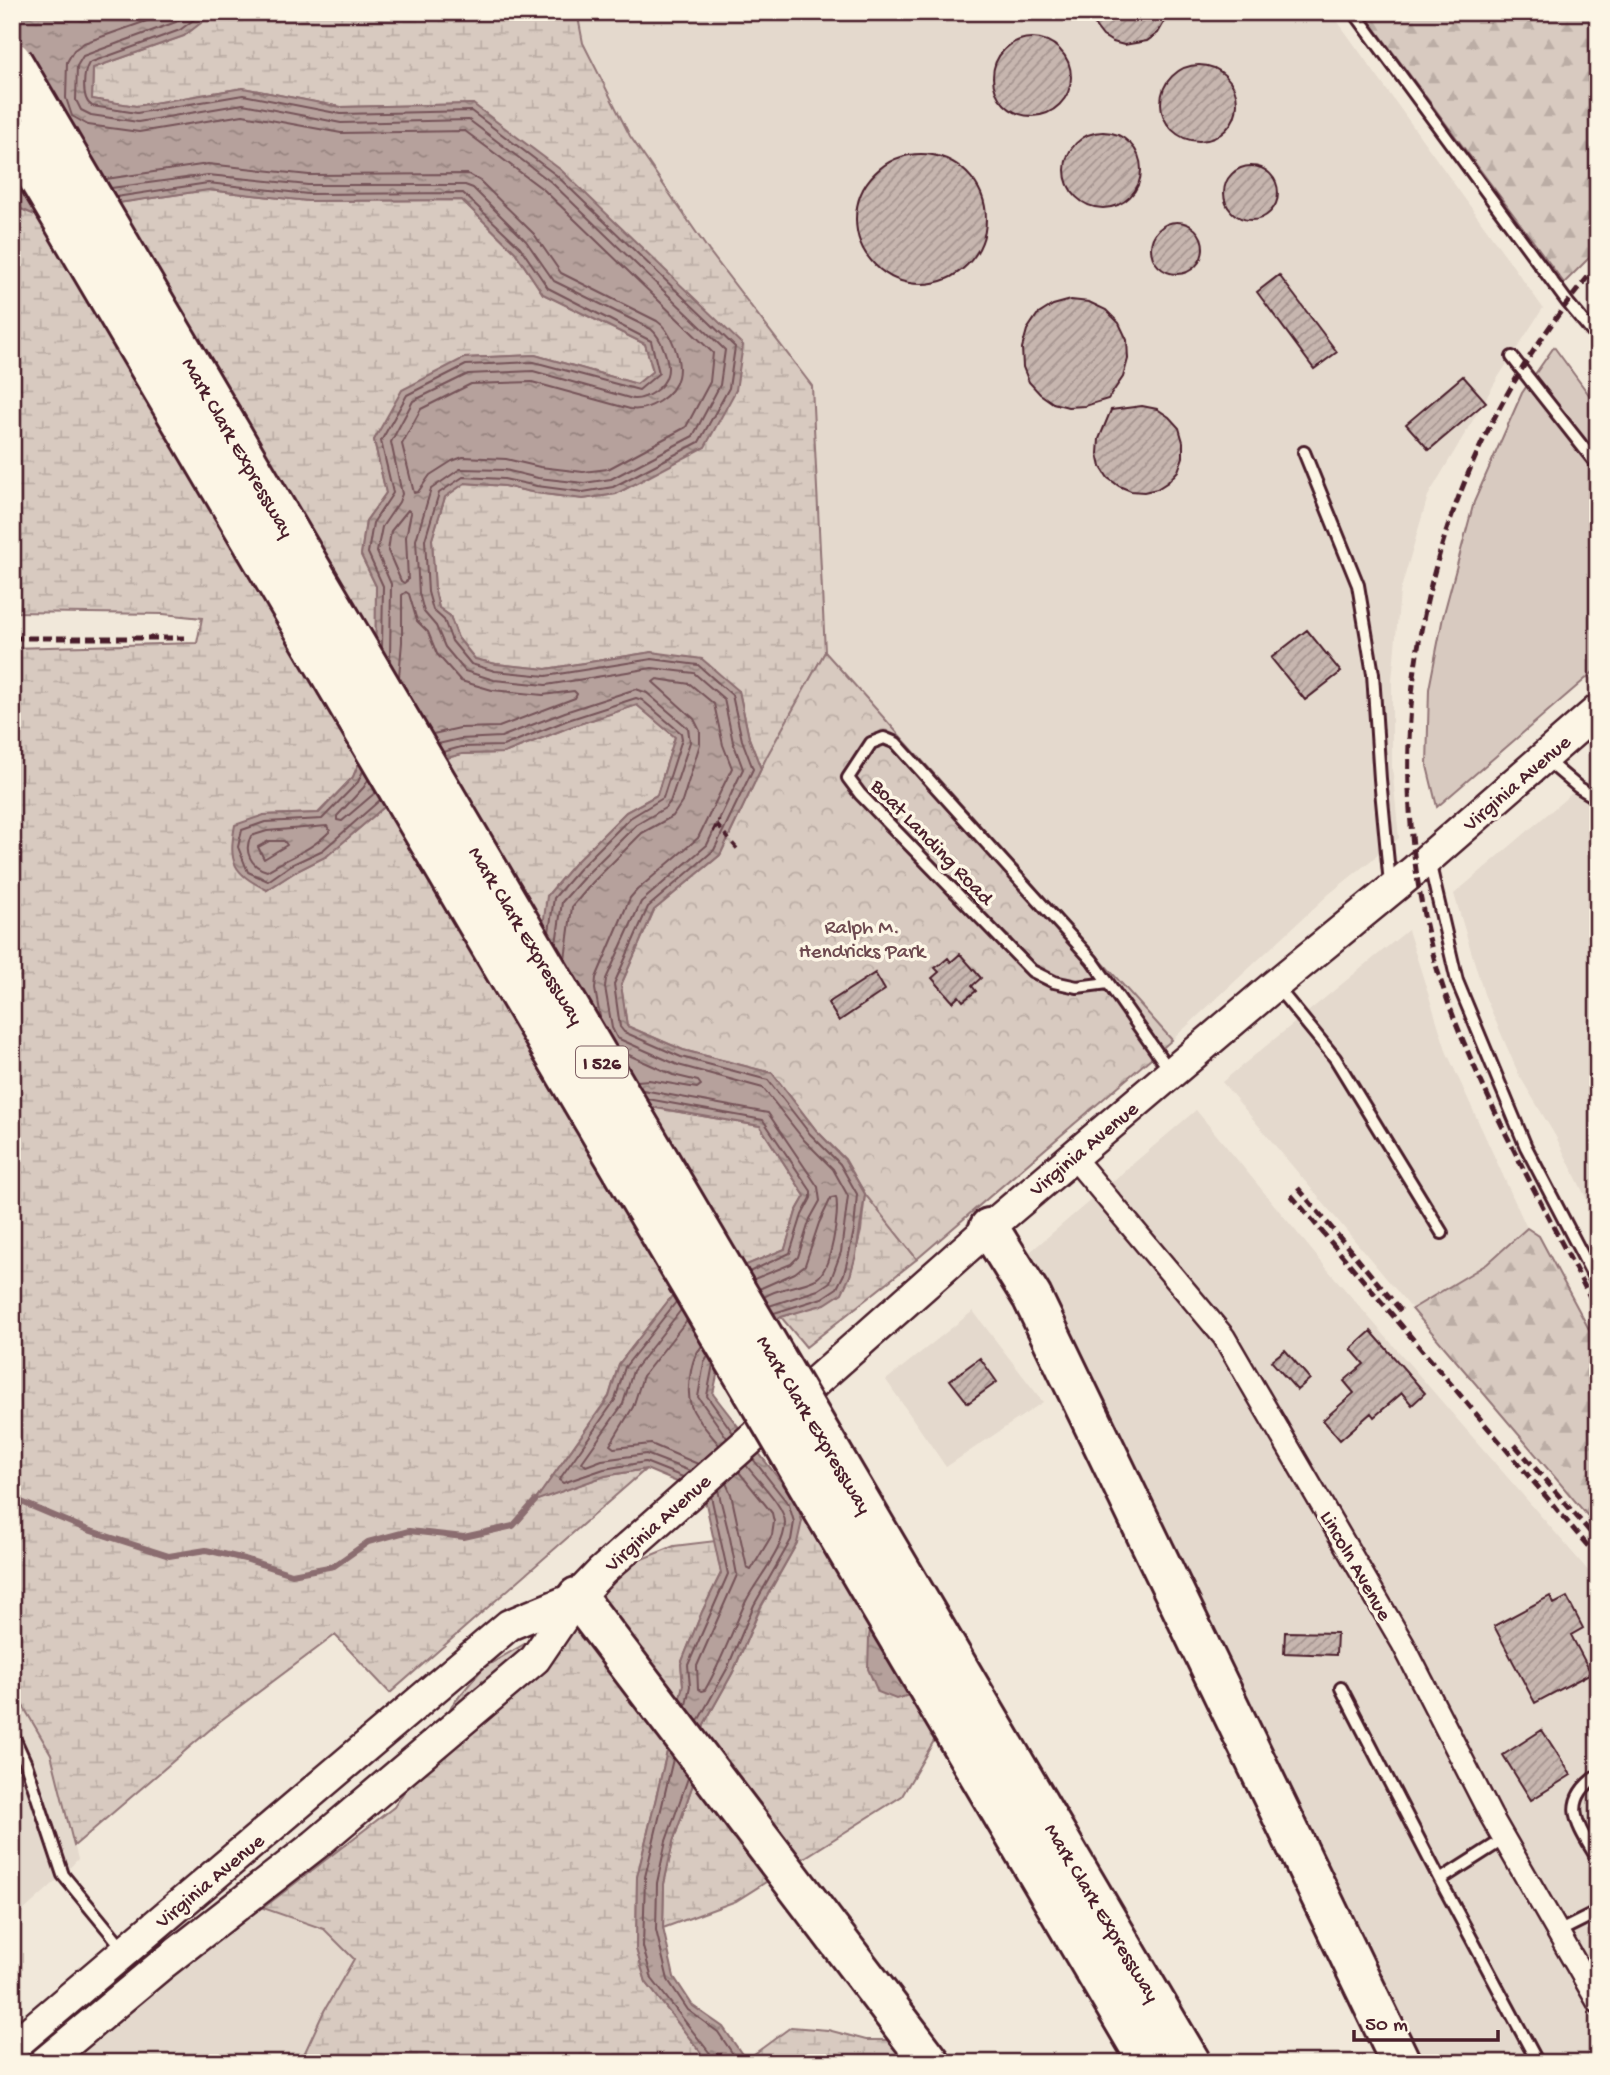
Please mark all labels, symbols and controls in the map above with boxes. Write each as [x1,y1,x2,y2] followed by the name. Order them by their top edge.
[174,354,298,543] street label: Mark Clark Expressway
[1459,730,1578,839] street label: Virginia Avenue
[863,774,998,913] street label: Boat Landing Road
[461,843,587,1031] street label: Mark Clark Expressway
[799,917,928,966] park label: Ralph M. Hendricks Park
[576,1046,628,1078] road number: I 526
[1025,1097,1146,1204] street label: Virginia Avenue
[749,1332,875,1520] street label: Mark Clark Expressway
[600,1470,719,1580] street label: Virginia Avenue
[1312,1507,1396,1627] street label: Lincoln Avenue
[1037,1820,1163,2008] street label: Mark Clark Expressway
[151,1829,272,1936] street label: Virginia Avenue
[1354,1998,1498,2042] scale bar
[1365,2014,1408,2039] text: 50 m

